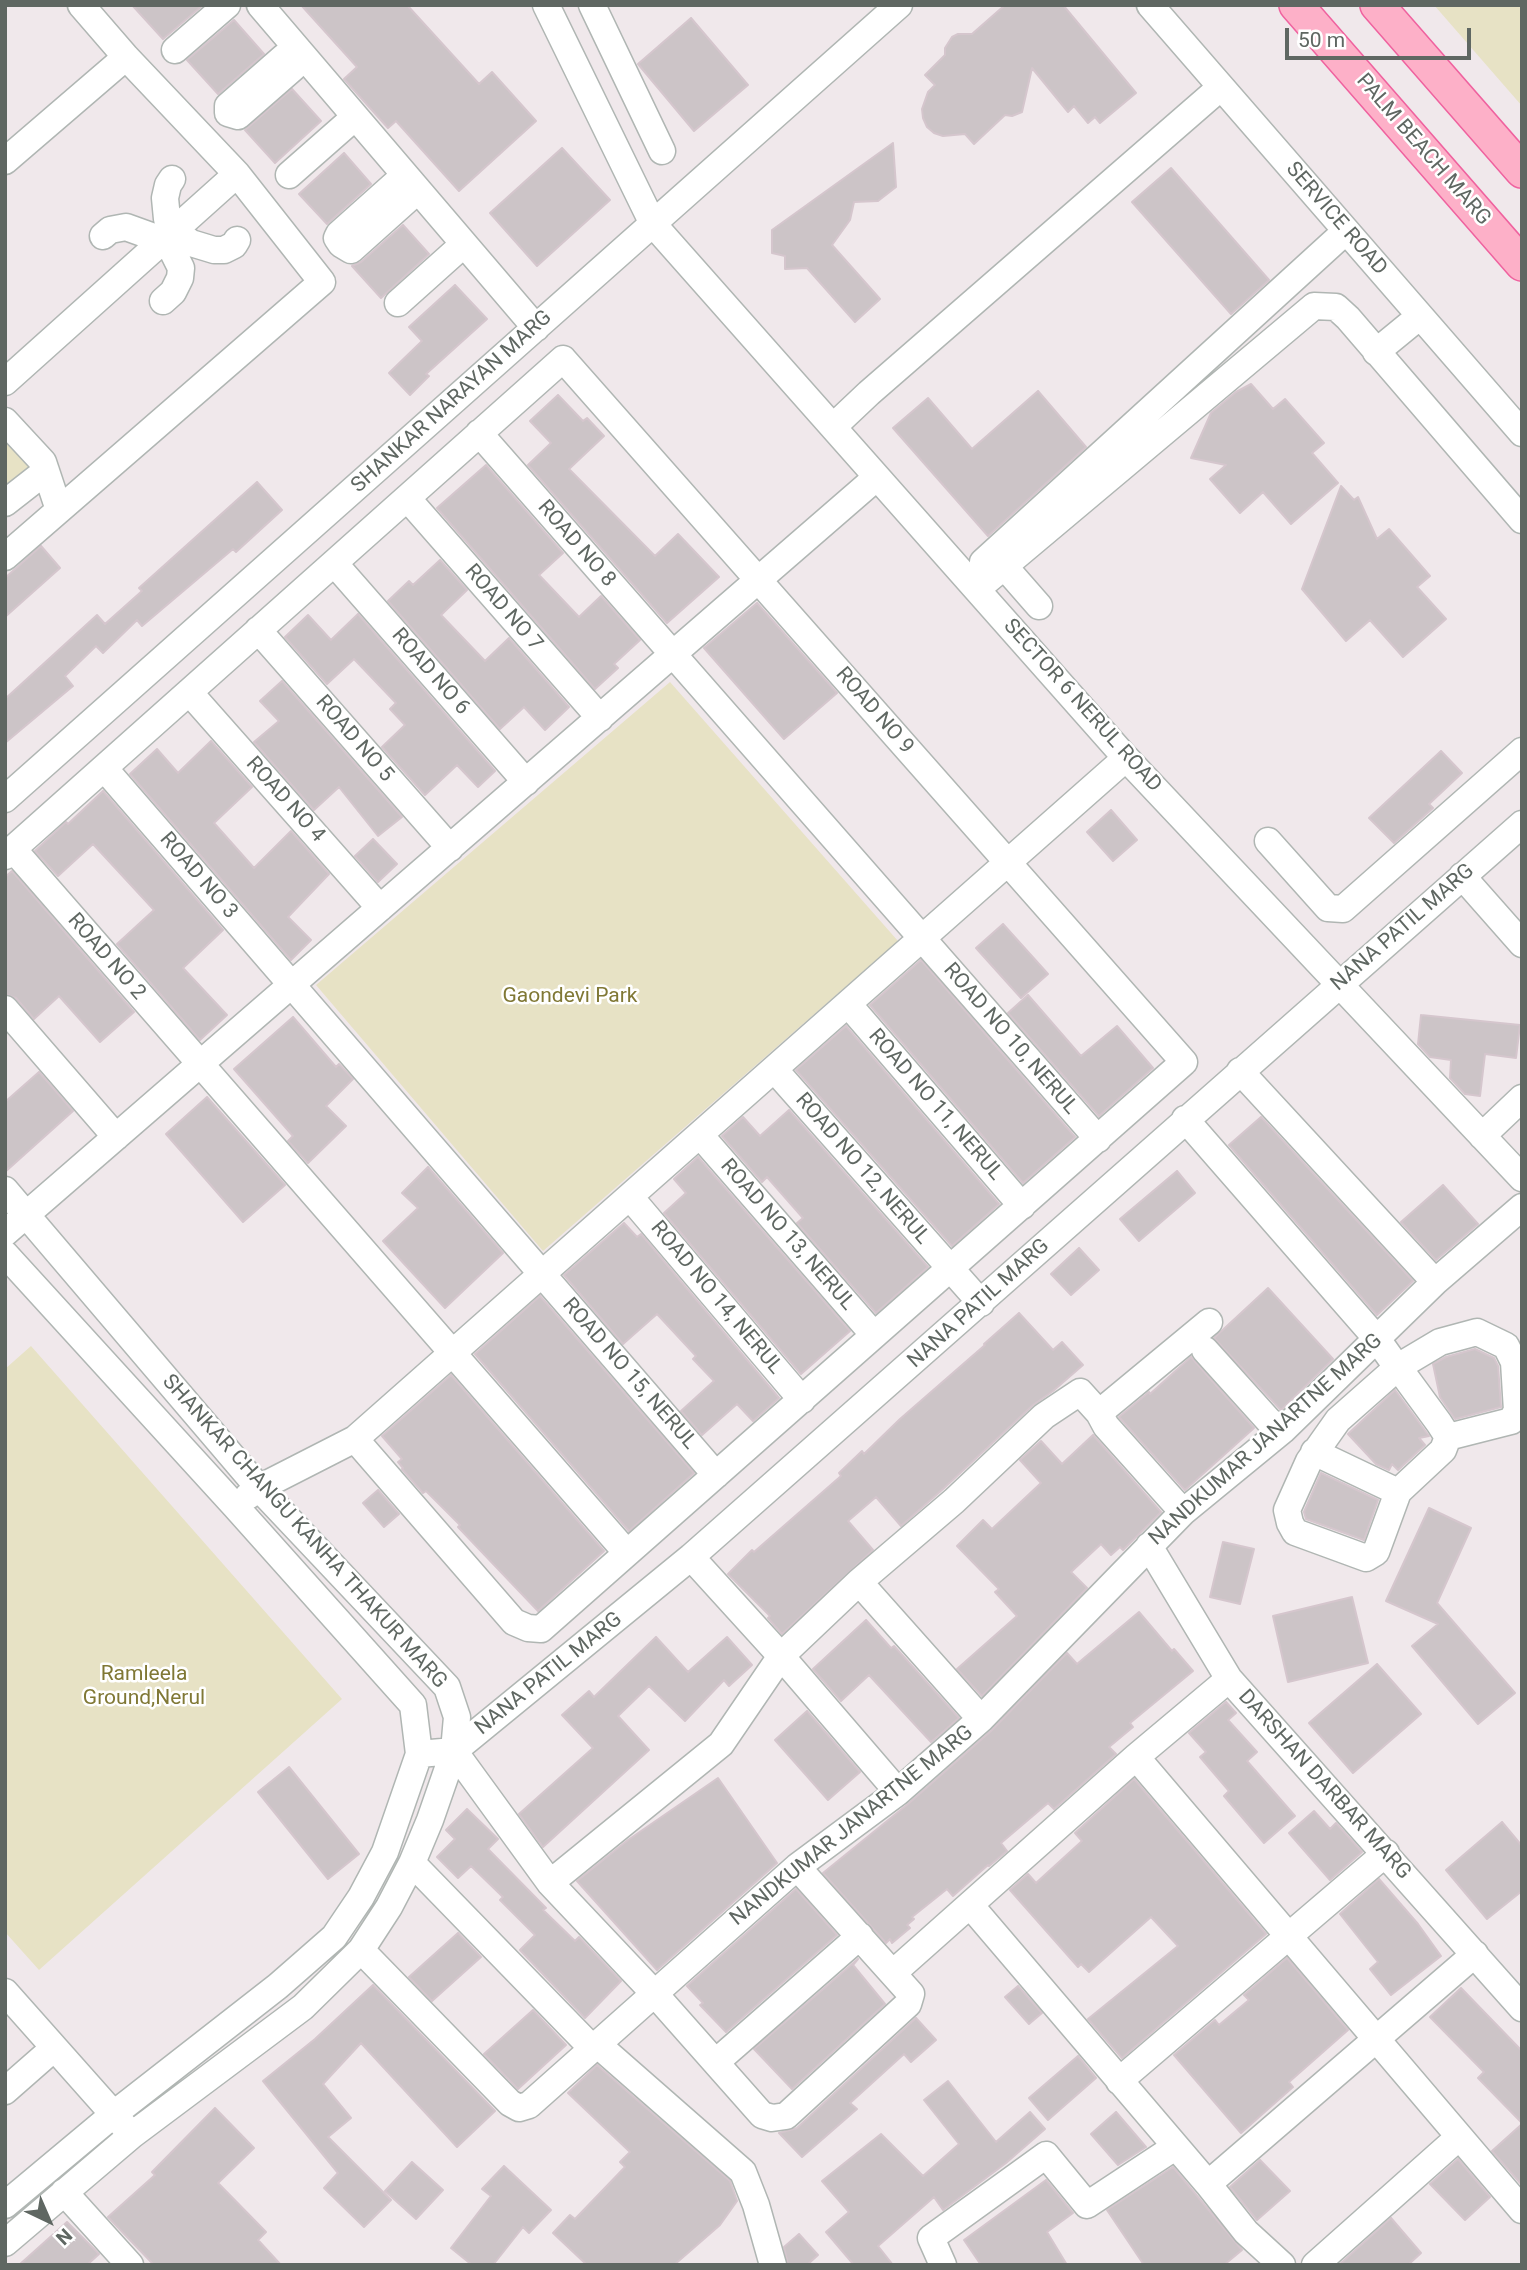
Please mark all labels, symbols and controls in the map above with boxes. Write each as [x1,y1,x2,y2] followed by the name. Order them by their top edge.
[1289,14,1474,58] scale bar
[1298,28,1345,52] text: 50 m
[1350,69,1496,231] street label: PALM BEACH MARG
[1280,157,1392,281] street label: SERVICE ROAD
[347,305,557,499] street label: SHANKAR NARAYAN MARG
[532,496,620,592] street label: ROAD NO 8
[459,560,547,656] street label: ROAD NO 7
[998,614,1166,798] street label: SECTOR 6 NERUL ROAD
[386,624,474,720] street label: ROAD NO 6
[830,663,918,759] street label: ROAD NO 9
[310,691,398,787] street label: ROAD NO 5
[240,752,330,848] street label: ROAD NO 4
[154,828,242,924] street label: ROAD NO 3
[1326,859,1480,997] street label: NANA PATIL MARG
[62,909,150,1005] street label: ROAD NO 2
[937,958,1083,1120] street label: ROAD NO 10, NERUL
[503,984,637,1010] park label: Gaondevi Park
[862,1024,1008,1186] street label: ROAD NO 11, NERUL
[789,1088,935,1250] street label: ROAD NO 12, NERUL
[714,1154,860,1316] street label: ROAD NO 13, NERUL
[645,1216,787,1380] street label: ROAD NO 14, NERUL
[903,1234,1055,1374] street label: NANA PATIL MARG
[556,1293,702,1455] street label: ROAD NO 15, NERUL
[1144,1329,1388,1551] street label: NANDKUMAR JANARTNE MARG
[156,1370,452,1694] street label: SHANKAR CHANGU KANHA THAKUR MARG
[471,1607,627,1741] street label: NANA PATIL MARG
[83,1662,205,1712] park label: Ramleela Ground,Nerul
[1232,1685,1416,1885] street label: DARSHAN DARBAR MARG
[726,1720,978,1932] street label: NANDKUMAR JANARTNE MARG
[14,2186,84,2256] north arrow
[51,2224,77,2249] text: N

